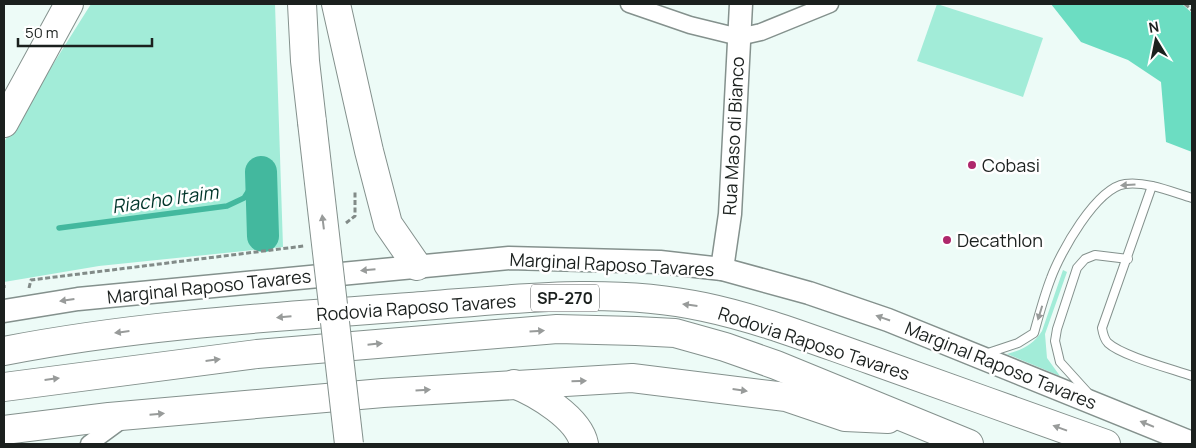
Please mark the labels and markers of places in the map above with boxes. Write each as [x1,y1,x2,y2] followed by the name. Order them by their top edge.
[982,153,1040,177] place label: Cobasi
[966,159,978,171] marker: Cobasi
[957,228,1043,252] place label: Decathlon
[941,234,953,246] marker: Decathlon

